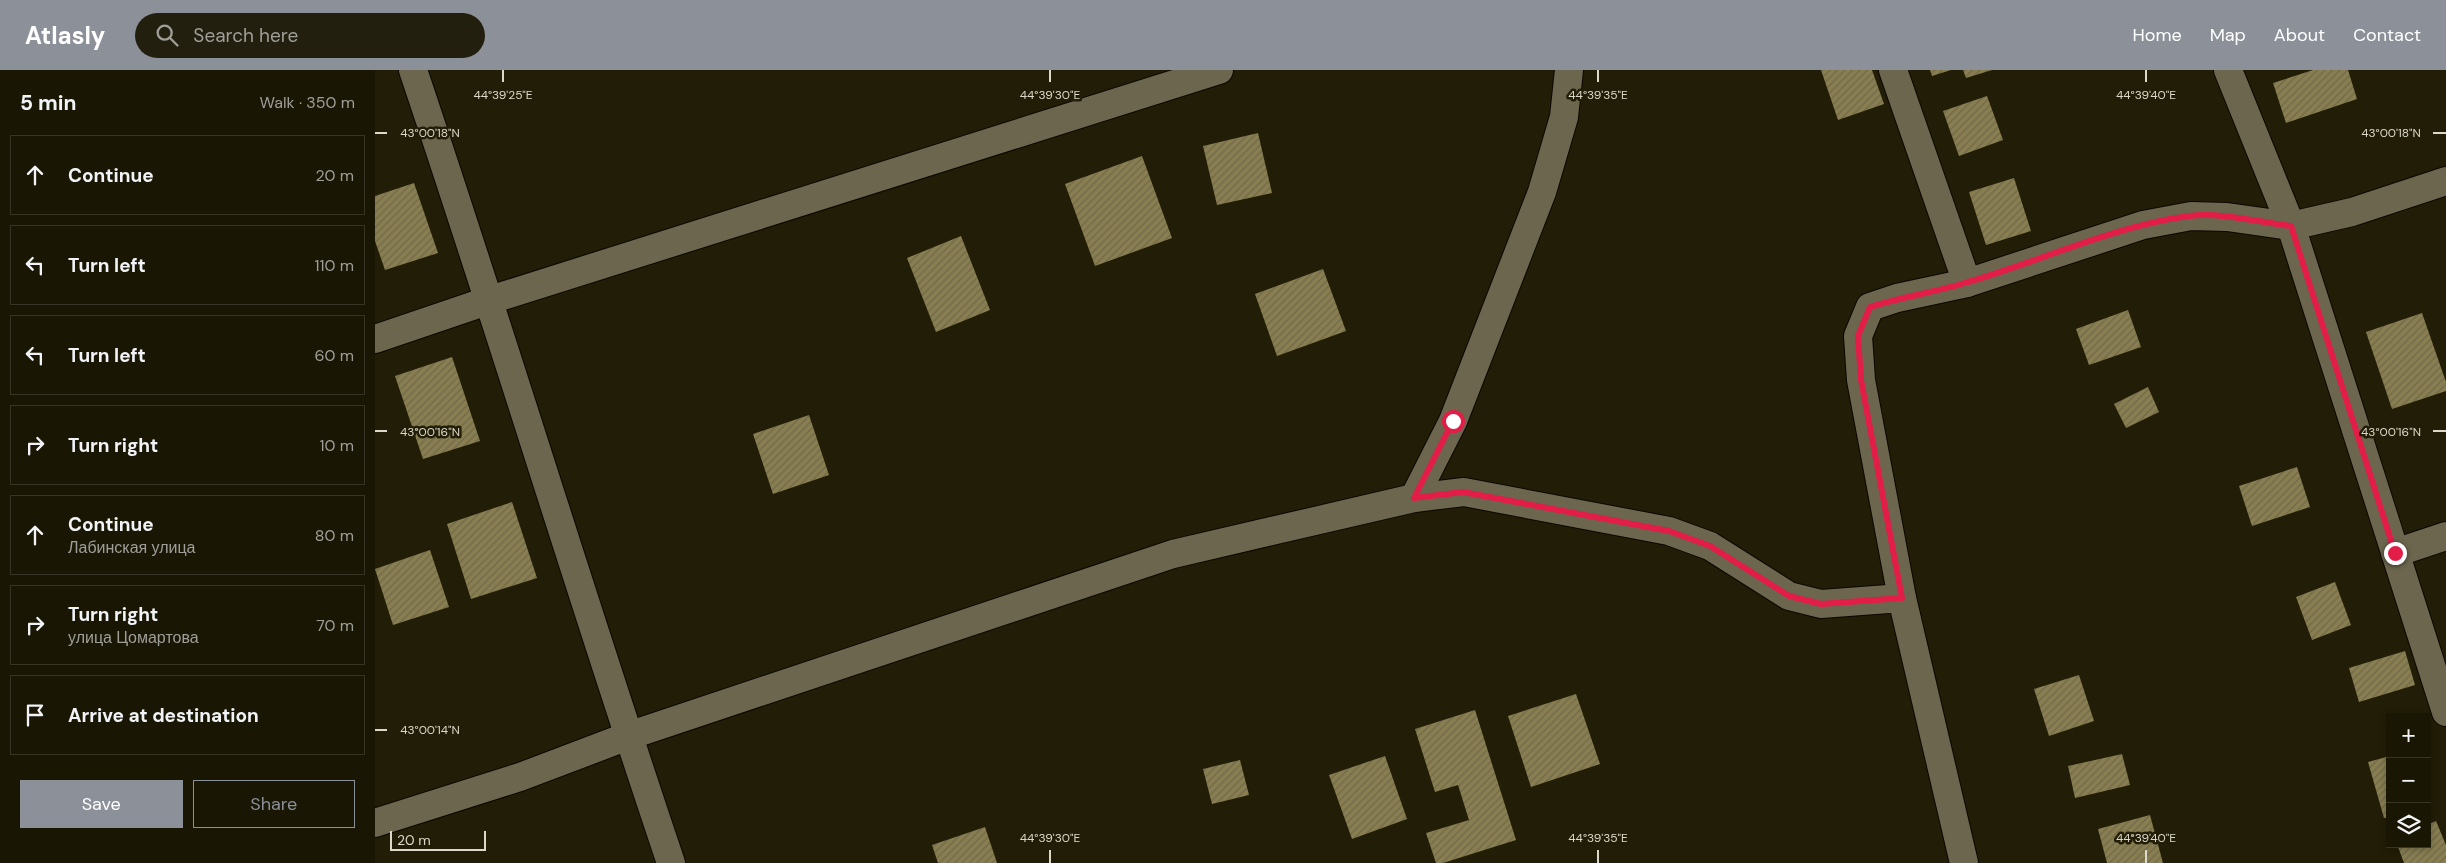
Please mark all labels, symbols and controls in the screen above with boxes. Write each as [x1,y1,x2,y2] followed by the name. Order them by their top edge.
[135,13,485,58] search box
[25,20,105,51] text: Atlasly
[153,21,181,49] icon: search
[193,23,298,48] text: Search here
[2132,23,2182,47] text: Home
[2210,23,2246,47] text: Map
[2274,23,2325,47] text: About
[2353,23,2421,47] text: Contact
[473,87,533,103] text: 44°39'25"E
[1020,87,1080,103] text: 44°39'30"E
[1568,87,1628,103] text: 44°39'35"E
[2116,87,2176,103] text: 44°39'40"E
[20,89,76,117] text: 5 min
[260,92,355,113] text: Walk · 350 m
[400,125,460,141] text: 43°00'18"N
[2361,125,2421,141] text: 43°00'18"N
[21,161,49,189] icon: ahead
[68,163,154,188] text: Continue
[315,165,354,186] text: 20 m
[21,251,49,279] icon: left
[68,253,146,278] text: Turn left
[315,255,354,276] text: 110 m
[21,341,49,369] icon: left
[68,343,146,368] text: Turn left
[314,345,354,366] text: 60 m
[1442,410,1465,433] route start
[400,424,460,440] text: 43°00'16"N
[2361,424,2421,440] text: 43°00'16"N
[21,431,49,459] icon: right
[68,433,158,458] text: Turn right
[320,435,354,456] text: 10 m
[68,512,154,537] text: Continue
[21,521,49,549] icon: ahead
[315,525,354,546] text: 80 m
[68,537,196,558] text: Лабинская улица
[2384,542,2407,565] route end
[68,602,158,627] text: Turn right
[21,611,49,639] icon: right
[316,615,354,636] text: 70 m
[68,627,199,648] text: улица Цомартова
[21,701,49,729] icon: arrive
[68,703,259,728] text: Arrive at destination
[2386,713,2431,848] map controls
[2386,713,2431,758] button: +
[400,722,460,738] text: 43°00'14"N
[2386,758,2431,803] button: −
[20,780,183,828] button: Save
[193,780,355,828] button: Share
[2386,803,2431,848] button: layers
[390,828,486,851] scale bar
[1020,830,1080,846] text: 44°39'30"E
[1568,830,1628,846] text: 44°39'35"E
[2116,830,2176,846] text: 44°39'40"E
[397,831,431,849] text: 20 m

